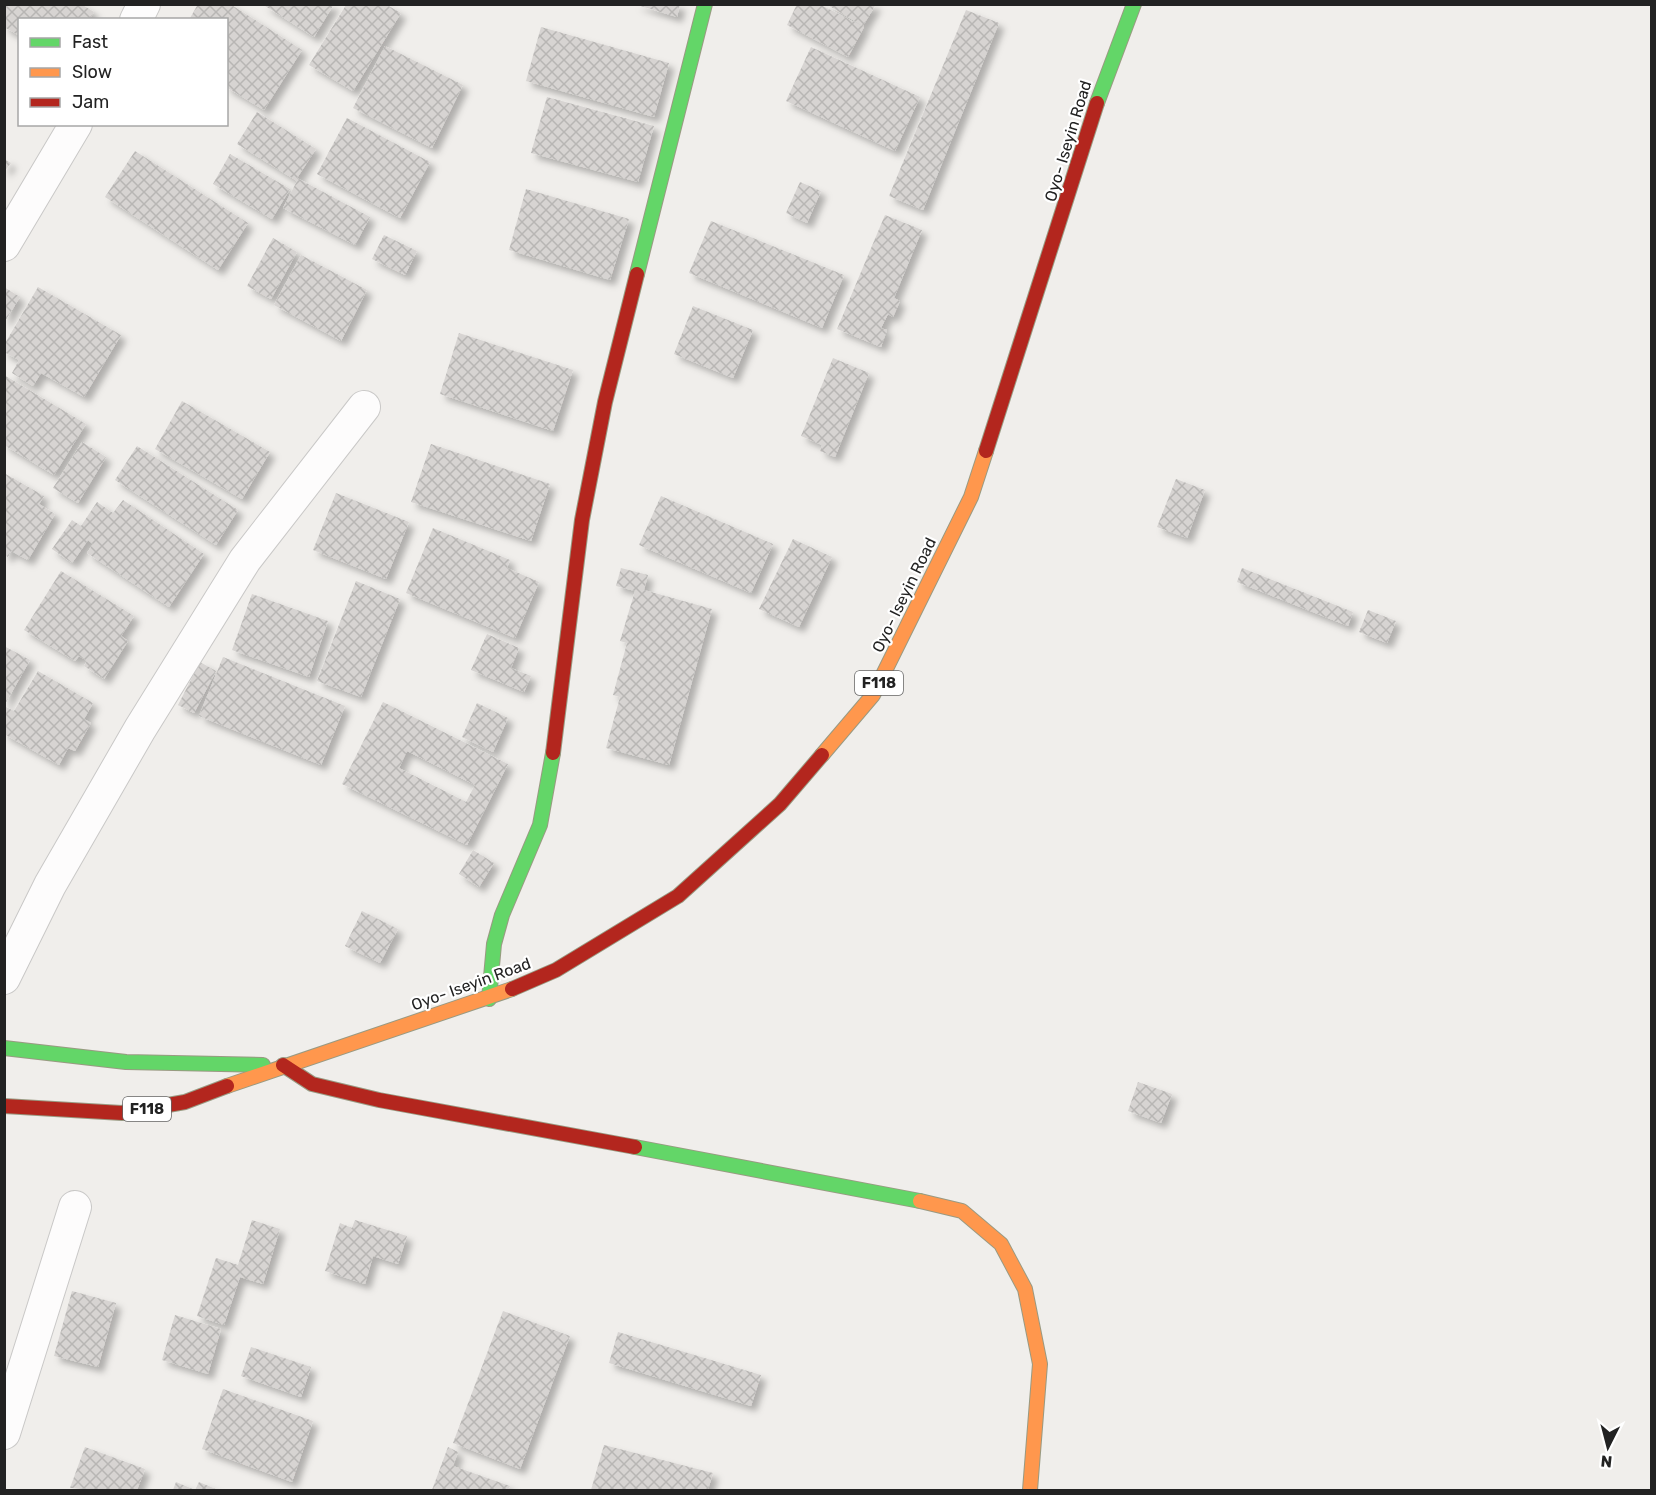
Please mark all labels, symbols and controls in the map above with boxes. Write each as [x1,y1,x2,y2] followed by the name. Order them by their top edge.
[18,18,228,126] legend
[72,31,108,53] text: Fast
[72,61,112,83] text: Slow
[1041,78,1095,204] street label: Oyo- Iseyin Road
[72,91,109,113] text: Jam
[868,534,940,656] street label: Oyo- Iseyin Road
[855,671,903,695] road number: F118
[409,954,533,1014] street label: Oyo- Iseyin Road
[123,1097,171,1121] road number: F118
[1578,1417,1638,1477] north arrow
[1600,1451,1613,1471] text: N

